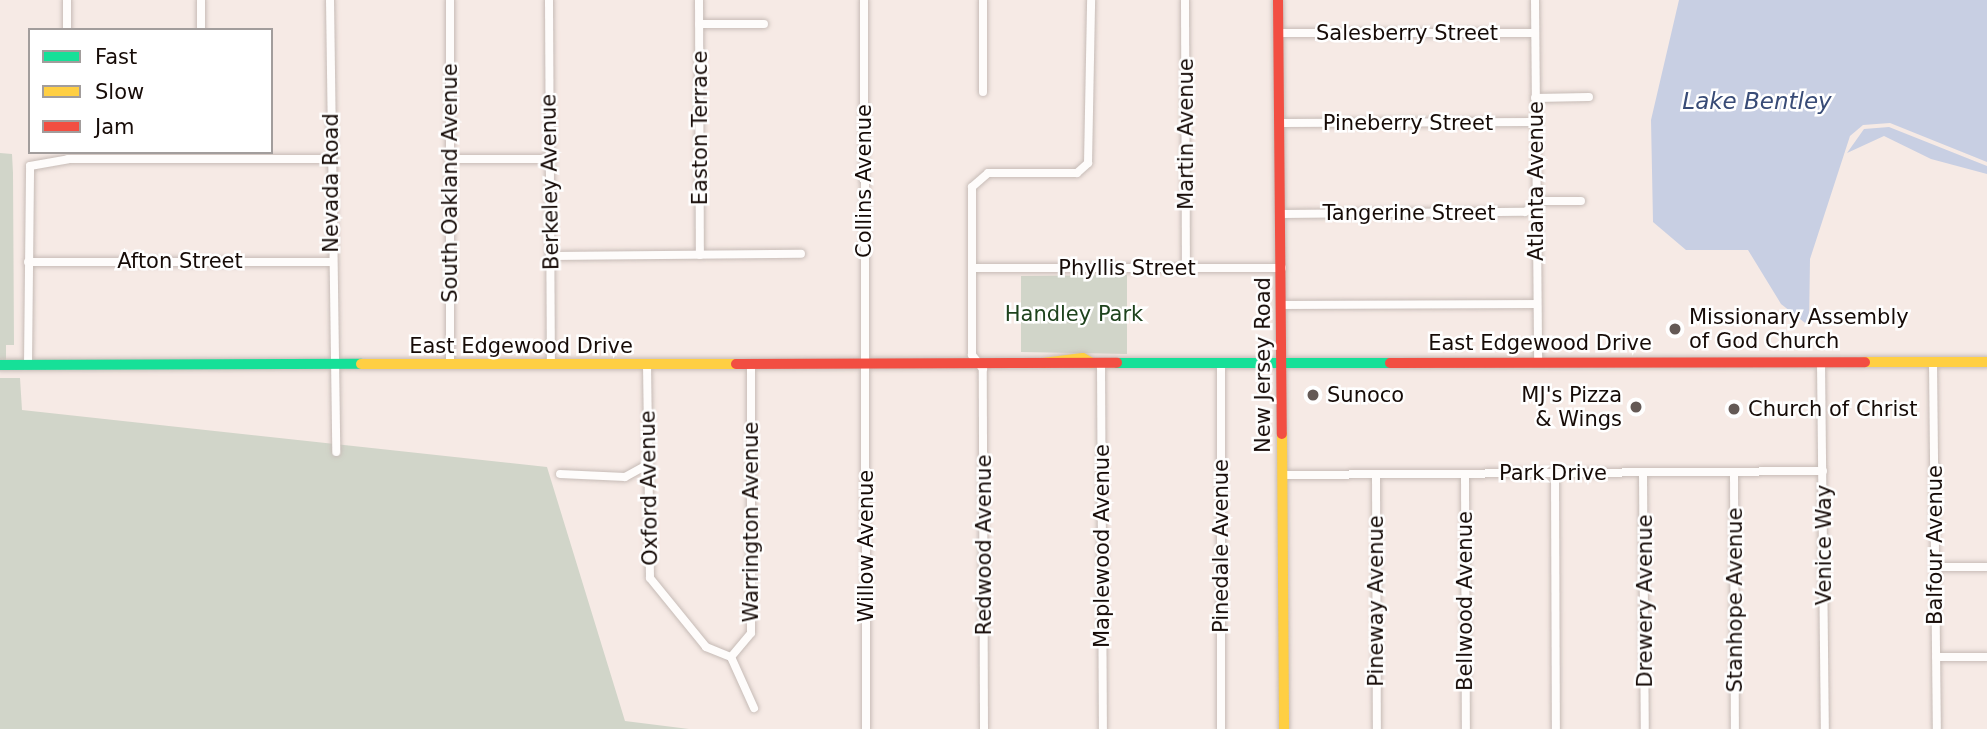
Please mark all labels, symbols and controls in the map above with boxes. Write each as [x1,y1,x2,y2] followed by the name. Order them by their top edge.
[1316,20,1498,46] street label: Salesberry Street
[28,28,273,154] legend
[95,45,137,69] text: Fast
[687,51,713,205] street label: Easton Terrace
[1173,58,1199,210] street label: Martin Avenue
[437,63,463,303] street label: South Oakland Avenue
[95,80,144,104] text: Slow
[1682,87,1832,115] water label: Lake Bentley
[536,94,564,270] street label: Berkeley Avenue
[1523,101,1549,261] street label: Atlanta Avenue
[851,104,877,258] street label: Collins Avenue
[1323,110,1493,136] street label: Pineberry Street
[318,113,344,253] street label: Nevada Road
[95,115,135,139] text: Jam
[1323,200,1495,226] street label: Tangerine Street
[117,248,243,274] street label: Afton Street
[1058,255,1196,281] street label: Phyllis Street
[1250,277,1276,453] street label: New Jersey Road
[1005,301,1143,327] park label: Handley Park
[1689,304,1909,354] place label: Missionary Assembly of God Church
[1667,321,1683,337] marker: Missionary Assembly of God Church
[1428,330,1652,356] street label: East Edgewood Drive
[409,333,633,359] street label: East Edgewood Drive
[1327,382,1404,408] place label: Sunoco
[1521,382,1622,432] place label: MJ's Pizza & Wings
[1305,387,1321,403] marker: Sunoco
[1748,396,1918,422] place label: Church of Christ
[1628,399,1644,415] marker: MJ's Pizza & Wings
[1726,401,1742,417] marker: Church of Christ
[635,410,663,566] street label: Oxford Avenue
[738,422,764,622] street label: Warrington Avenue
[1089,444,1115,648] street label: Maplewood Avenue
[971,455,997,635] street label: Redwood Avenue
[1208,459,1234,633] street label: Pinedale Avenue
[1499,460,1607,486] street label: Park Drive
[1922,465,1948,625] street label: Balfour Avenue
[853,470,879,622] street label: Willow Avenue
[1811,485,1837,605] street label: Venice Way
[1722,508,1748,692] street label: Stanhope Avenue
[1452,511,1478,691] street label: Bellwood Avenue
[1632,514,1658,688] street label: Drewery Avenue
[1363,515,1389,687] street label: Pineway Avenue

